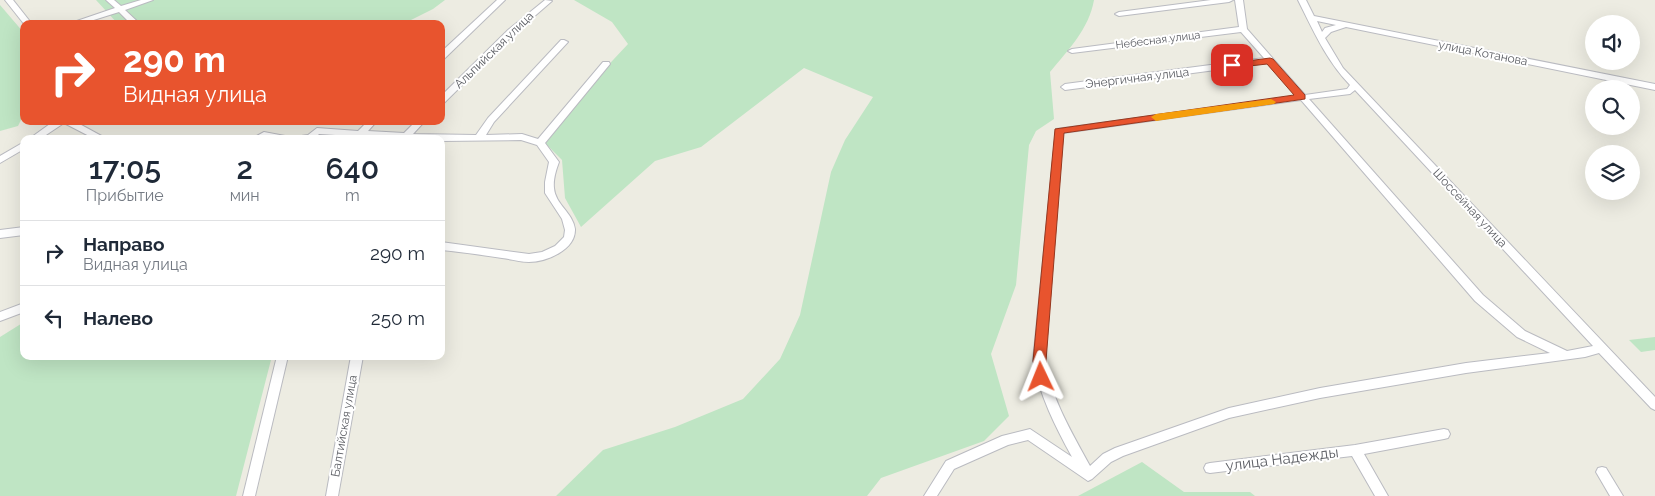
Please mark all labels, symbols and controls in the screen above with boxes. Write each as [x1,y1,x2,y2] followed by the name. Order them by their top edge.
[452,9,536,91] street label: Альпийская улица
[1585,15,1640,200] map controls
[1585,15,1640,70] button: sound
[1115,28,1201,52] street label: Небесная улица
[1437,37,1529,69] street label: улица Котанова
[123,39,226,80] text: 290 m
[40,40,105,105] icon: right
[1211,44,1253,86] pin
[1218,51,1246,79] icon: arrive
[1084,65,1190,91] street label: Энергичная улица
[1585,80,1640,135] button: search
[123,81,267,107] text: Видная улица
[1585,145,1640,200] button: layers
[89,151,161,186] text: 17:05
[236,151,253,186] text: 2
[326,151,379,186] text: 640
[1430,166,1510,250] street label: Шоссейная улица
[86,186,164,205] text: Прибытие
[230,186,260,205] text: мин
[345,186,360,205] text: m
[83,233,164,255] text: Направо
[40,239,68,267] icon: right
[370,242,425,264] text: 290 m
[83,255,188,274] text: Видная улица
[40,304,68,332] icon: left
[83,307,153,329] text: Налево
[371,307,425,329] text: 250 m
[1014,350,1066,402] position arrow
[328,374,360,478] street label: Балтийская улица
[1224,443,1340,475] street label: улица Надежды

